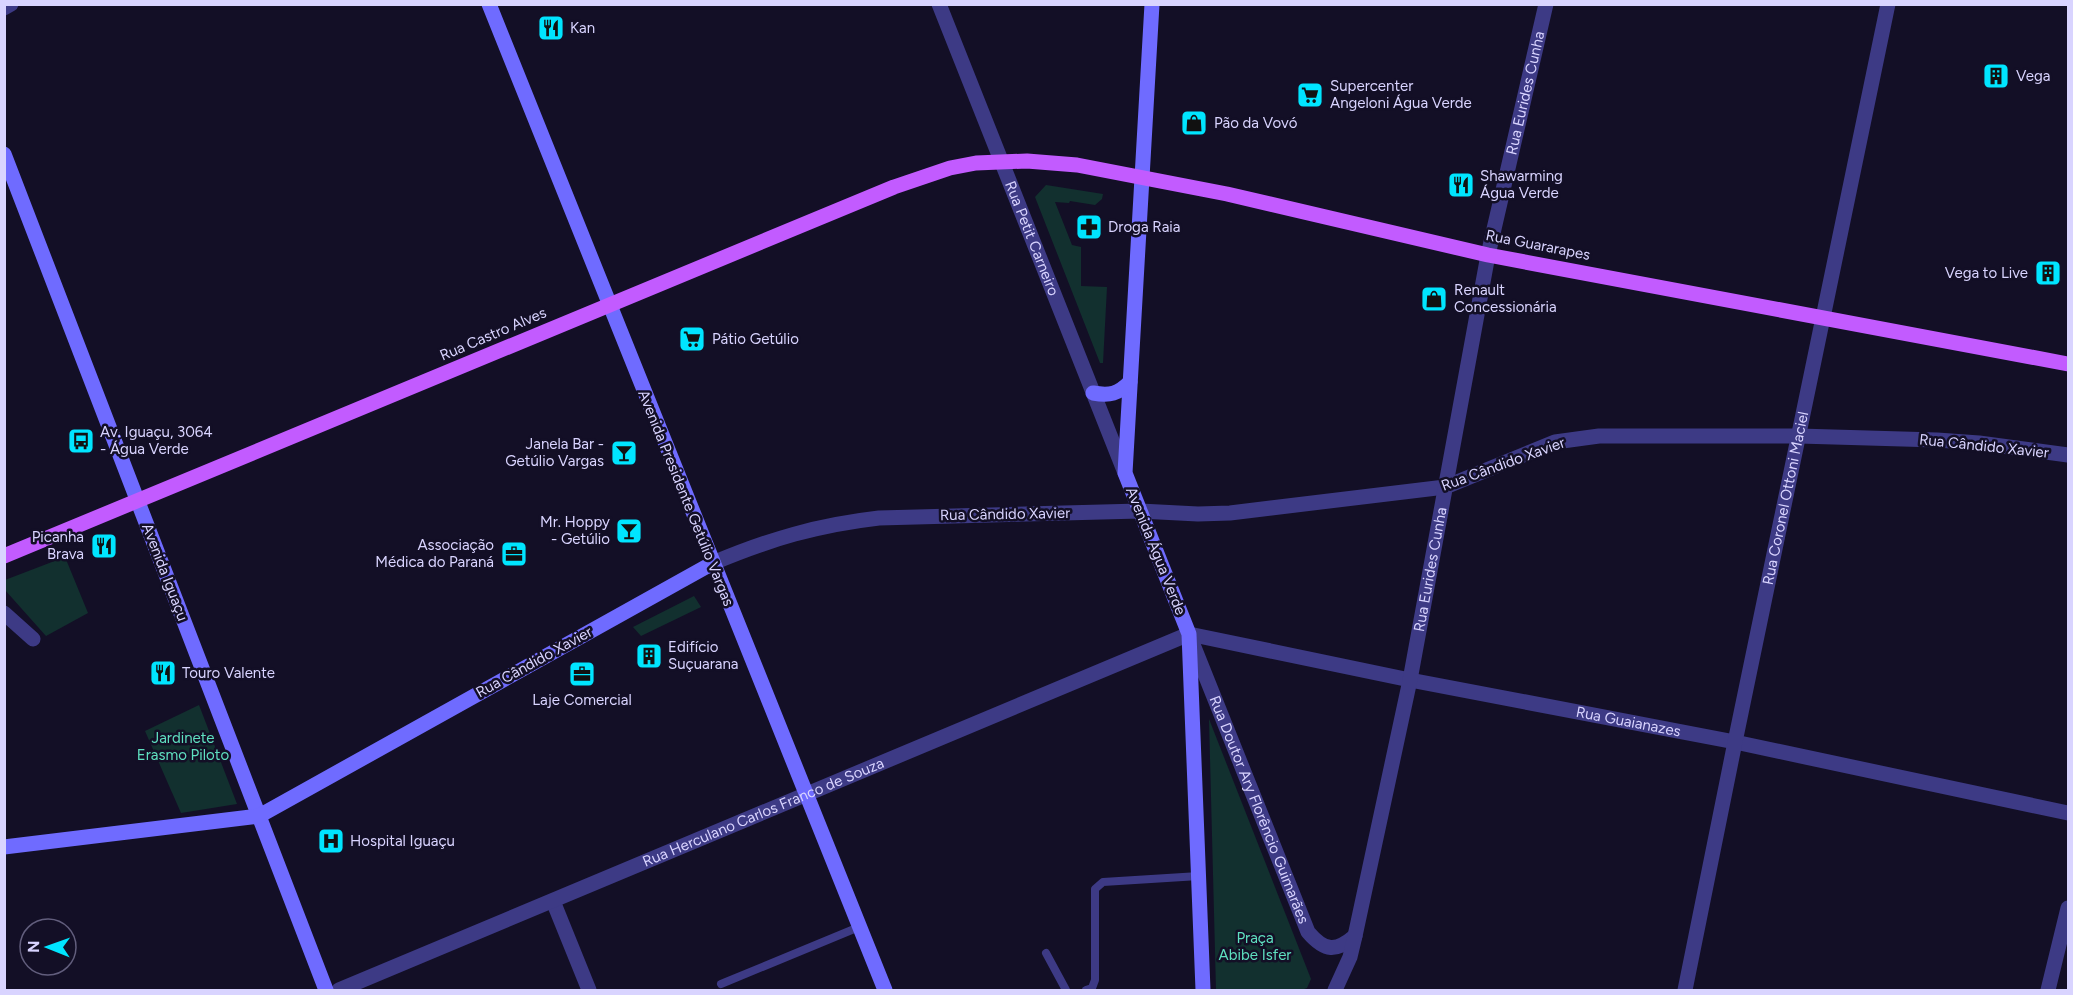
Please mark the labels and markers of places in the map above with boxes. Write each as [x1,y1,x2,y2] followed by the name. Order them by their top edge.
[536,13,566,43] restaurant icon: Kan
[570,19,595,37] place label: Kan
[1981,61,2011,91] building icon: Vega
[2016,67,2050,85] place label: Vega
[1330,77,1472,112] place label: Supercenter Angeloni Água Verde
[1295,80,1325,110] supermarket icon: Supercenter Angeloni Água Verde
[1179,108,1209,138] shop icon: Pão da Vovó
[1214,114,1298,132] place label: Pão da Vovó
[1480,167,1563,202] place label: Shawarming Água Verde
[1446,170,1476,200] restaurant icon: Shawarming Água Verde
[1074,212,1104,242] pharmacy icon: Droga Raia
[1108,218,1180,236] place label: Droga Raia
[2033,258,2063,288] building icon: Vega to Live
[1945,264,2028,282] place label: Vega to Live
[1454,281,1557,316] place label: Renault Concessionária
[1419,284,1449,314] shop icon: Renault Concessionária
[677,324,707,354] supermarket icon: Pátio Getúlio
[712,330,799,348] place label: Pátio Getúlio
[100,423,213,458] place label: Av. Iguaçu, 3064 - Água Verde
[66,426,96,456] bus stop icon: Av. Iguaçu, 3064 - Água Verde
[505,435,604,470] place label: Janela Bar - Getúlio Vargas
[609,438,639,468] bar icon: Janela Bar - Getúlio Vargas
[540,513,610,548] place label: Mr. Hoppy - Getúlio
[614,516,644,546] bar icon: Mr. Hoppy - Getúlio
[32,528,84,563] place label: Picanha Brava
[89,531,119,561] restaurant icon: Picanha Brava
[375,536,494,571] place label: Associação Médica do Paraná
[499,539,529,569] office icon: Associação Médica do Paraná
[668,638,738,673] place label: Edifício Suçuarana
[634,641,664,671] building icon: Edifício Suçuarana
[148,658,178,688] restaurant icon: Touro Valente
[567,659,597,689] office icon: Laje Comercial
[182,664,275,682] place label: Touro Valente
[532,691,632,709] place label: Laje Comercial
[316,826,346,856] hospital icon: Hospital Iguaçu
[350,832,455,850] place label: Hospital Iguaçu

